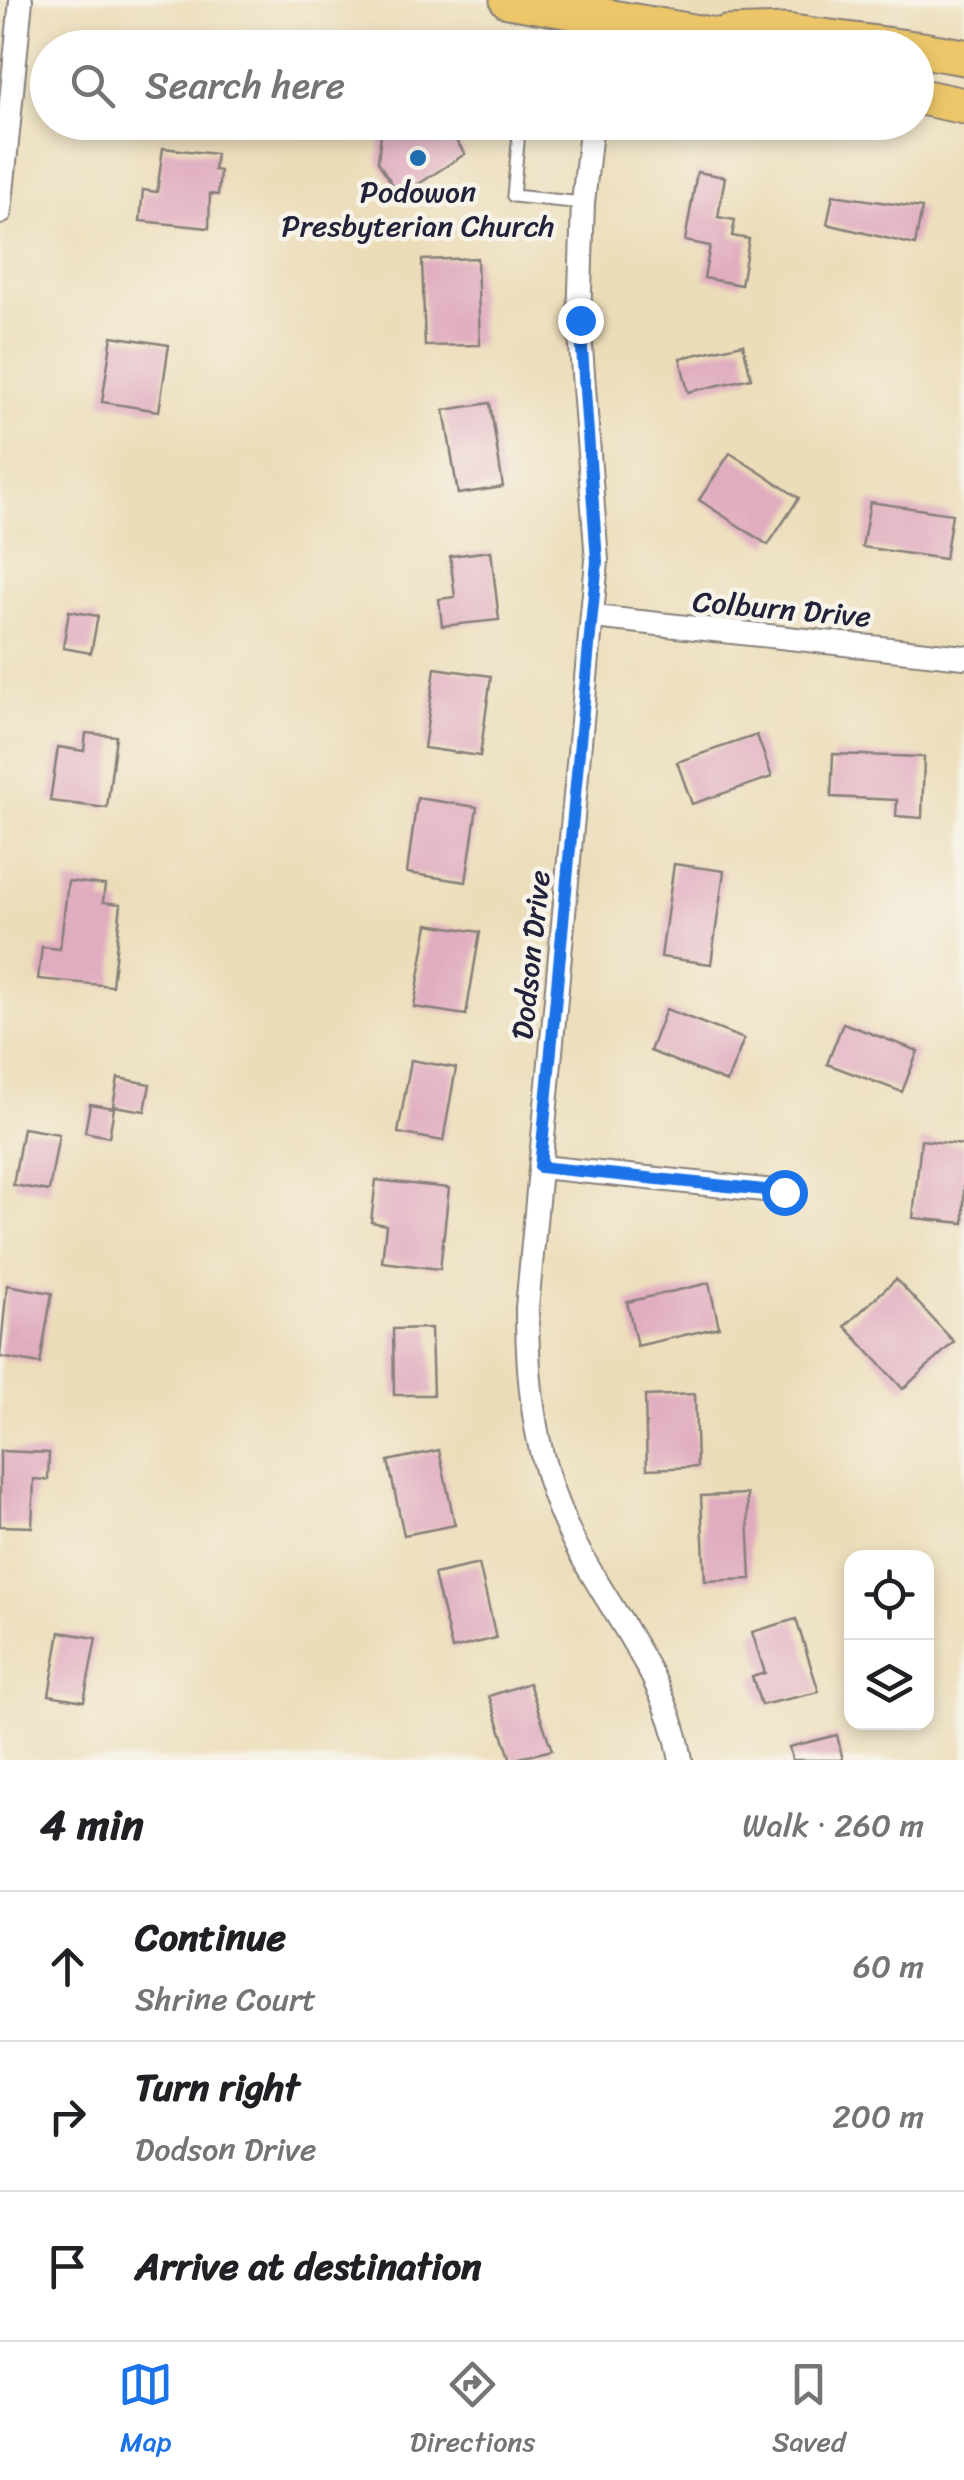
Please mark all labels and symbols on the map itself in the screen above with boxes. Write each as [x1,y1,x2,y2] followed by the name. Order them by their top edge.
[407,147,429,169] marker: Podowon Presbyterian Church
[282,165,554,253] place label: Podowon Presbyterian Church
[558,298,604,344] route end
[691,574,873,644] street label: Colburn Drive
[495,868,567,1042] street label: Dodson Drive
[762,1170,808,1216] route start

